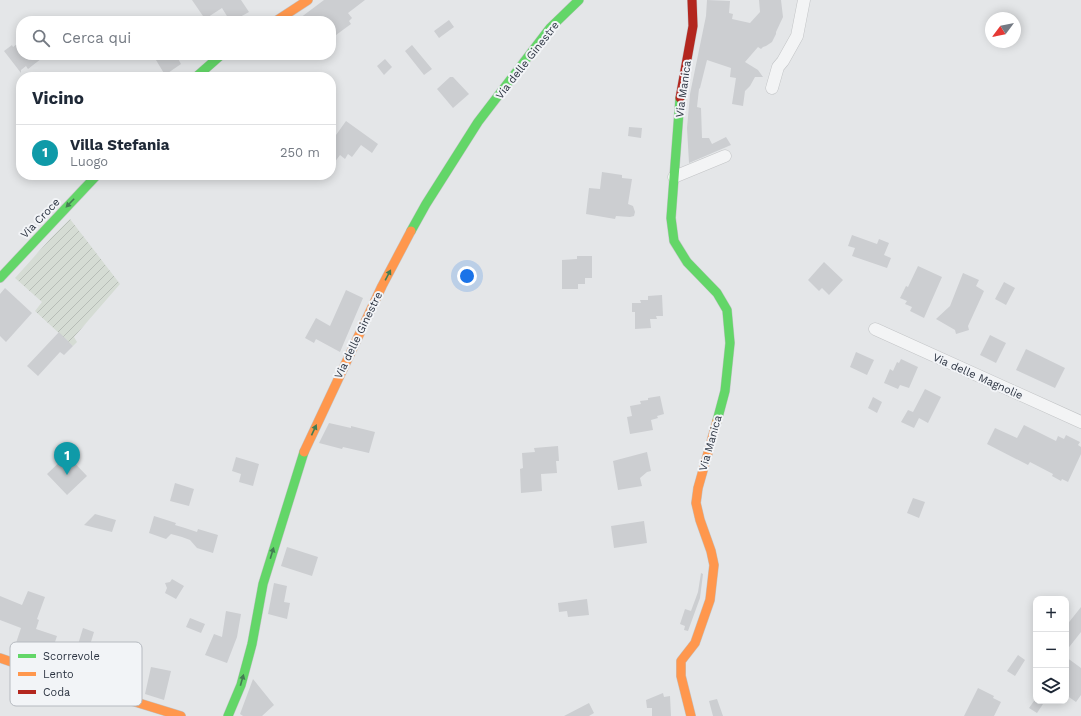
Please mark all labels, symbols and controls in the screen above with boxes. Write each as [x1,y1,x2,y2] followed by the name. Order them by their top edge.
[985,12,1021,48] north arrow
[16,16,336,60] search box
[493,19,562,102] street label: Via delle Ginestre
[30,27,52,49] icon: search
[62,29,131,47] text: Cerca qui
[673,60,694,118] street label: Via Manica
[32,88,84,108] text: Vicino
[70,136,169,154] text: Villa Stefania
[42,145,48,160] text: 1
[280,145,320,160] text: 250 m
[70,154,108,169] text: Luogo
[18,196,63,241] street label: Via Croce
[65,198,75,208] one-way arrow
[457,266,477,286] your location
[384,269,391,281] one-way arrow
[332,290,385,381] street label: Via delle Ginestre
[931,351,1025,402] street label: Via delle Magnolie
[696,414,725,473] street label: Via Manica
[311,425,317,436] one-way arrow
[54,442,80,475] pin: 1
[269,547,275,559] one-way arrow
[1033,596,1069,704] map controls
[1033,596,1069,632] button: +
[1033,632,1069,668] button: −
[10,642,142,706] legend
[43,650,100,663] text: Scorrevole
[43,668,74,681] text: Lento
[1033,668,1069,704] button: layers
[239,673,245,685] one-way arrow
[43,686,70,699] text: Coda

